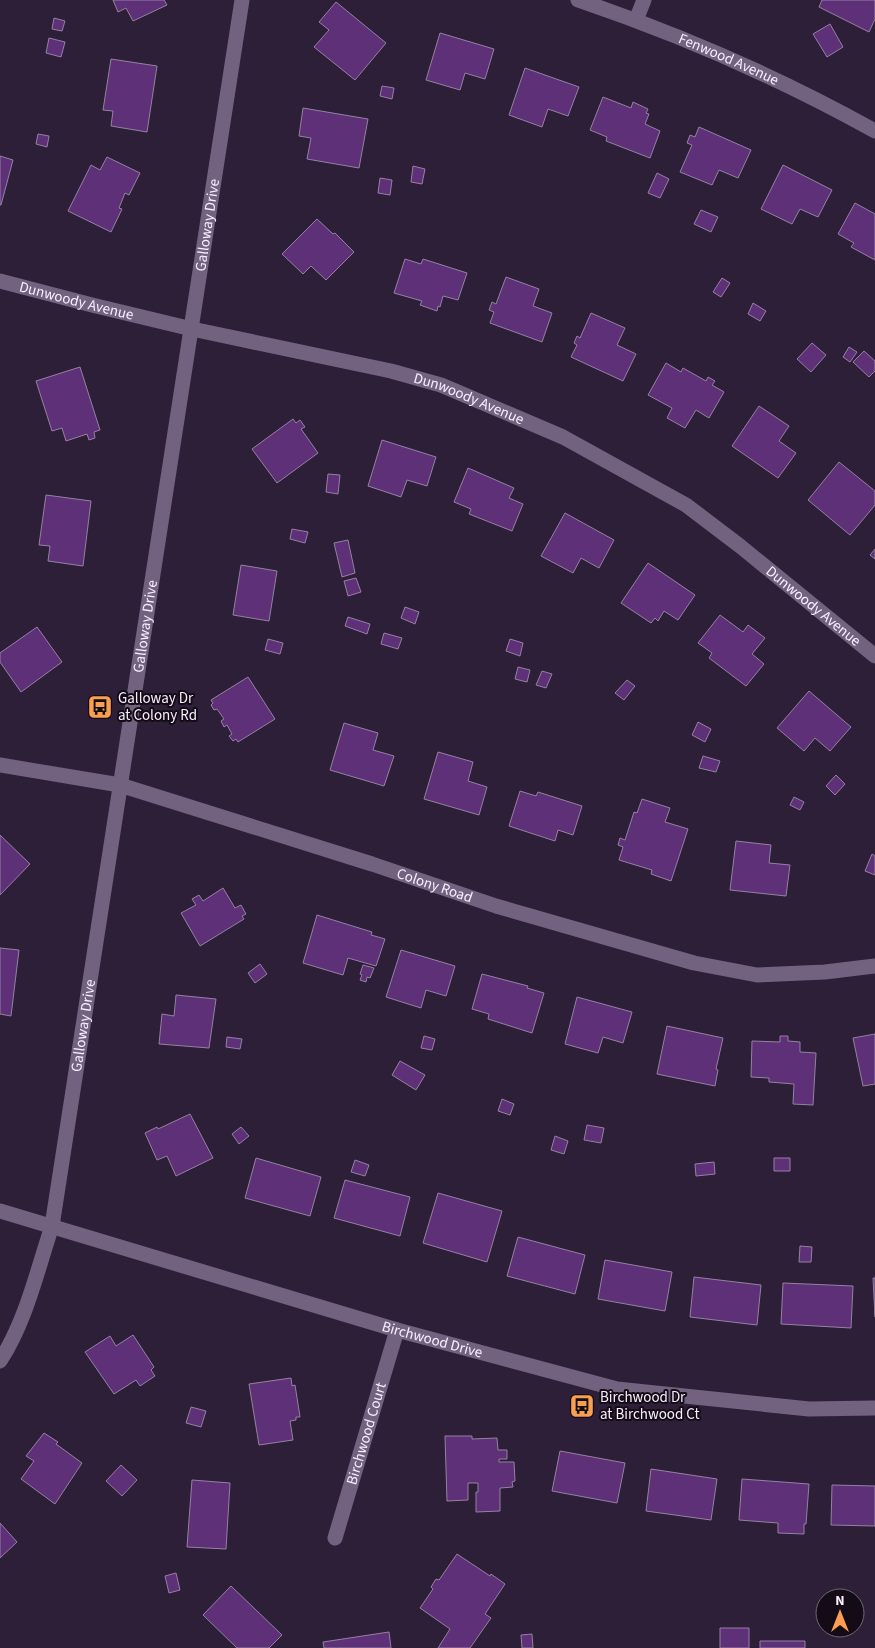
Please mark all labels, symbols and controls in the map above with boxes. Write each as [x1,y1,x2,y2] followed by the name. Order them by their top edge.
[676,28,782,90] street label: Fenwood Avenue
[190,177,225,273] street label: Galloway Drive
[17,276,136,325] street label: Dunwoody Avenue
[411,367,527,430] street label: Dunwoody Avenue
[761,561,866,651] street label: Dunwoody Avenue
[127,579,162,674] street label: Galloway Drive
[118,688,197,726] place label: Galloway Dr at Colony Rd
[87,694,113,720] bus stop icon: Galloway Dr at Colony Rd
[394,863,476,908] street label: Colony Road
[66,978,101,1073] street label: Galloway Drive
[379,1316,485,1363] street label: Birchwood Drive
[341,1380,391,1487] street label: Birchwood Court
[600,1387,700,1425] place label: Birchwood Dr at Birchwood Ct
[569,1393,595,1419] bus stop icon: Birchwood Dr at Birchwood Ct
[815,1588,865,1638] north arrow
[835,1591,845,1611] text: N

